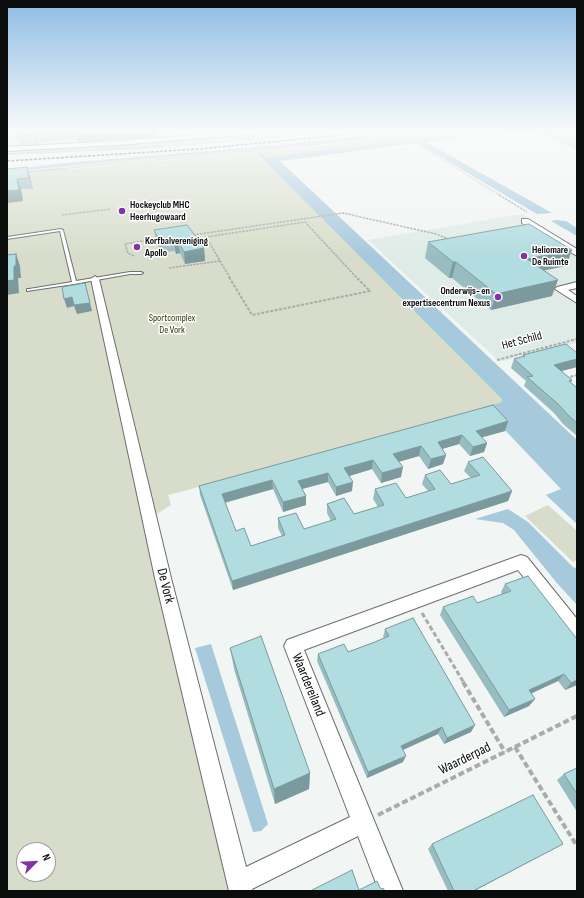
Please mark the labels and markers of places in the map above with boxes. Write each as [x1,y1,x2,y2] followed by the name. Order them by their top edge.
[130,199,190,222] place label: Hockeyclub MHC Heerhugowaard
[117,206,127,216] marker: Hockeyclub MHC Heerhugowaard
[145,235,208,258] place label: Korfbalvereniging Apollo
[132,242,142,252] marker: Korfbalvereniging Apollo
[532,244,568,268] place label: Heliomare De Ruimte
[519,251,529,261] marker: Heliomare De Ruimte
[403,285,490,308] place label: Onderwijs- en expertisecentrum Nexus
[493,292,503,302] marker: Onderwijs- en expertisecentrum Nexus

